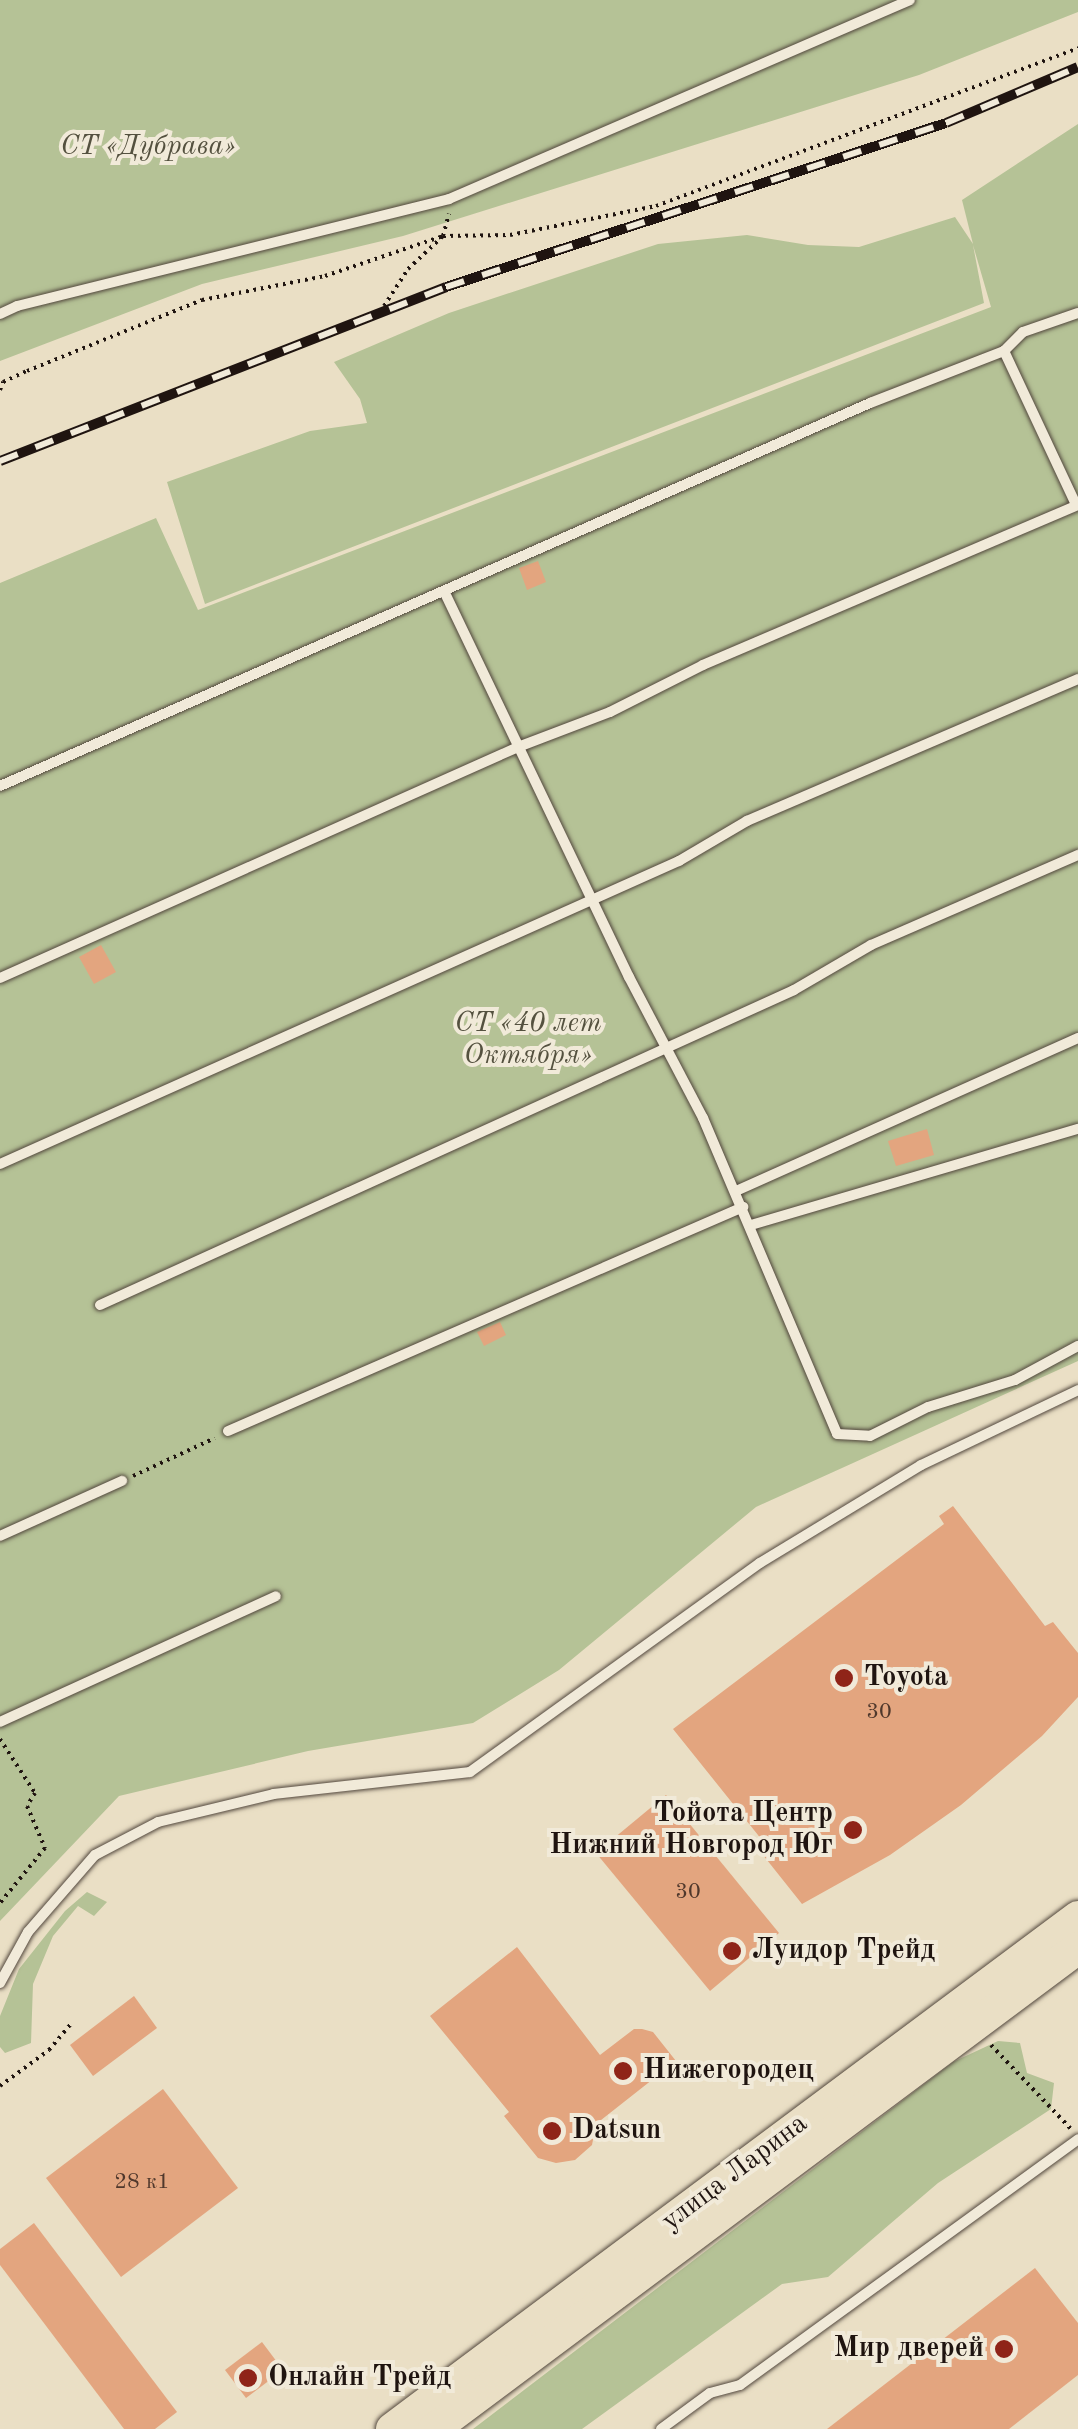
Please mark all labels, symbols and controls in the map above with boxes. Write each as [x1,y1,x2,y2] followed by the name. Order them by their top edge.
[60,130,236,164] park label: СТ «Дубрава»
[454,1007,602,1073] park label: СТ «40 лет Октября»
[864,1661,948,1695] place label: Toyota
[833,1667,855,1689] marker: Toyota
[866,1700,892,1726] house number: 30
[549,1797,833,1863] place label: Тойота Центр Нижний Новгород Юг
[842,1819,864,1841] marker: Тойота Центр Нижний Новгород Юг
[675,1880,701,1906] house number: 30
[752,1934,935,1968] place label: Луидор Трейд
[721,1940,743,1962] marker: Луидор Трейд
[643,2054,814,2088] place label: Нижегородец
[612,2060,634,2082] marker: Нижегородец
[655,2107,815,2239] street label: улица Ларина
[572,2114,661,2148] place label: Datsun
[541,2120,563,2142] marker: Datsun
[114,2170,170,2196] house number: 28 к1
[834,2332,984,2366] place label: Мир дверей
[993,2338,1015,2360] marker: Мир дверей
[268,2361,451,2395] place label: Онлайн Трейд
[237,2367,259,2389] marker: Онлайн Трейд

